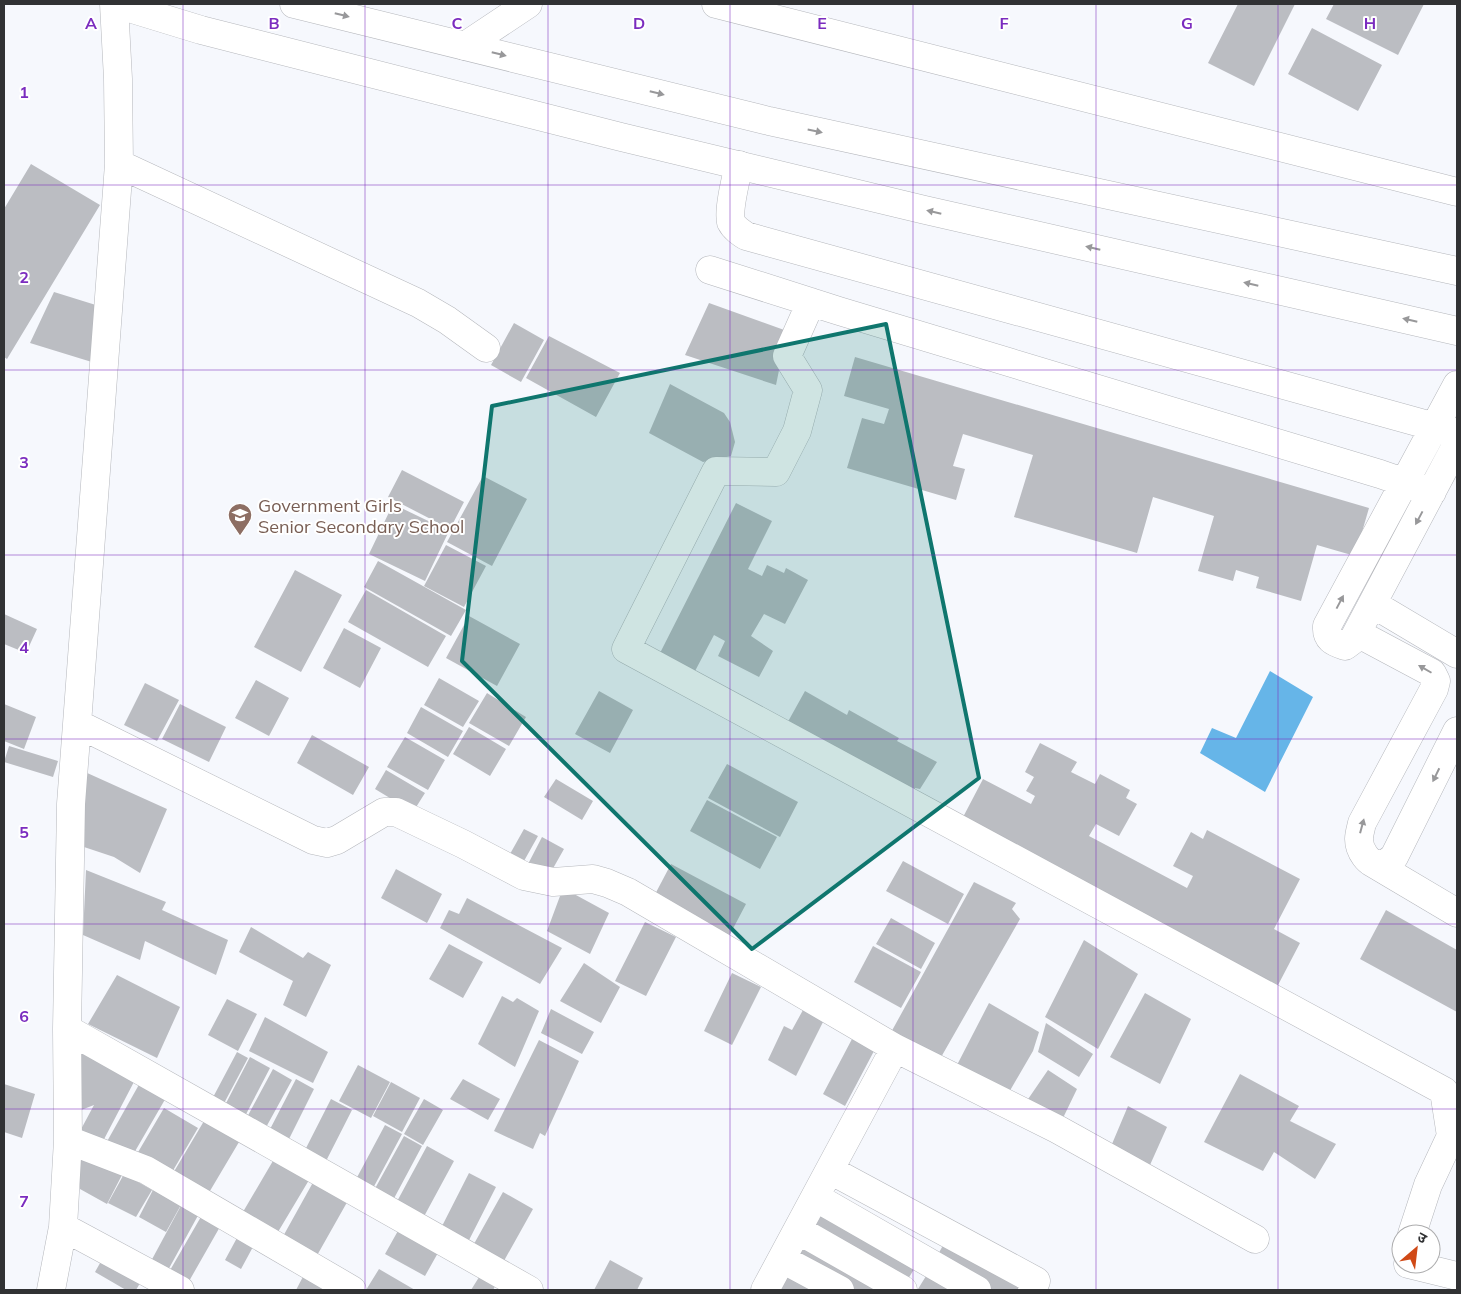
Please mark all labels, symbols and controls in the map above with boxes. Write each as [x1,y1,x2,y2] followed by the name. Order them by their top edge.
[334,12,349,20] one-way arrow
[85,13,97,33] text: A
[268,13,280,33] text: B
[452,13,463,33] text: C
[633,13,645,33] text: D
[817,13,827,33] text: E
[999,13,1009,33] text: F
[1181,13,1193,33] text: G
[1364,13,1376,33] text: H
[492,50,507,58] one-way arrow
[19,82,29,102] text: 1
[650,89,665,97] one-way arrow
[808,127,823,135] one-way arrow
[927,208,942,216] one-way arrow
[1085,244,1100,252] one-way arrow
[19,267,29,287] text: 2
[1244,280,1259,288] one-way arrow
[1402,316,1417,324] one-way arrow
[19,452,29,472] text: 3
[258,494,464,538] place label: Government Girls Senior Secondary School
[227,502,253,536] school or university icon: Government Girls Senior Secondary School
[1415,511,1423,525] one-way arrow
[1336,594,1344,609] one-way arrow
[19,637,29,657] text: 4
[1419,665,1432,674] one-way arrow
[1432,768,1440,782] one-way arrow
[1359,818,1367,833] one-way arrow
[19,822,29,842] text: 5
[19,1006,29,1026] text: 6
[19,1191,29,1211] text: 7
[1391,1224,1441,1274] north arrow
[1414,1228,1431,1248] text: उ

